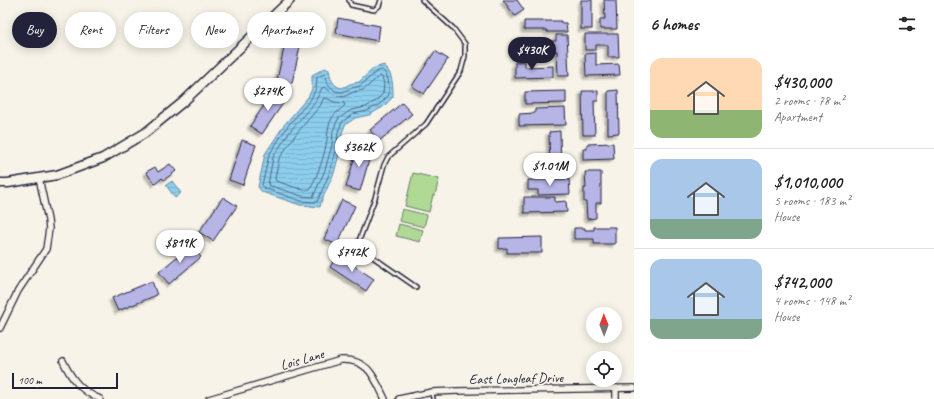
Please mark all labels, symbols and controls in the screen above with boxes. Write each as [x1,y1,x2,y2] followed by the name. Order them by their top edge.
[12,12,57,48] chip: Buy
[65,12,116,48] chip: Rent
[124,12,183,48] chip: Filters
[191,12,239,48] chip: New
[247,12,326,48] chip: Apartment
[896,13,918,35] icon: filters
[650,14,698,35] text: 6 homes
[504,37,560,71] pin: $430K
[517,42,547,58] text: $430K
[774,72,831,93] text: $430,000
[682,74,730,122] icon: home
[240,78,296,112] pin: $274K
[253,83,283,99] text: $274K
[774,93,844,109] text: 2 rooms · 78 m²
[774,109,822,125] text: Apartment
[331,134,387,168] pin: $362K
[344,139,374,155] text: $362K
[517,153,583,187] pin: $1.01M
[532,158,568,174] text: $1.01M
[774,172,842,193] text: $1,010,000
[682,175,730,223] icon: home
[774,193,850,209] text: 5 rooms · 183 m²
[774,209,799,225] text: House
[152,230,208,264] pin: $819K
[165,235,195,251] text: $819K
[324,239,380,273] pin: $742K
[337,244,367,260] text: $742K
[774,272,831,293] text: $742,000
[682,275,730,323] icon: home
[774,293,850,309] text: 4 rooms · 148 m²
[586,307,622,343] north arrow
[586,307,622,387] map controls
[774,309,799,325] text: House
[279,345,327,374] street label: Lois Lane
[586,351,622,387] button: locate
[469,369,565,388] street label: East Longleaf Drive
[12,371,118,390] scale bar
[18,373,42,387] text: 100 m

